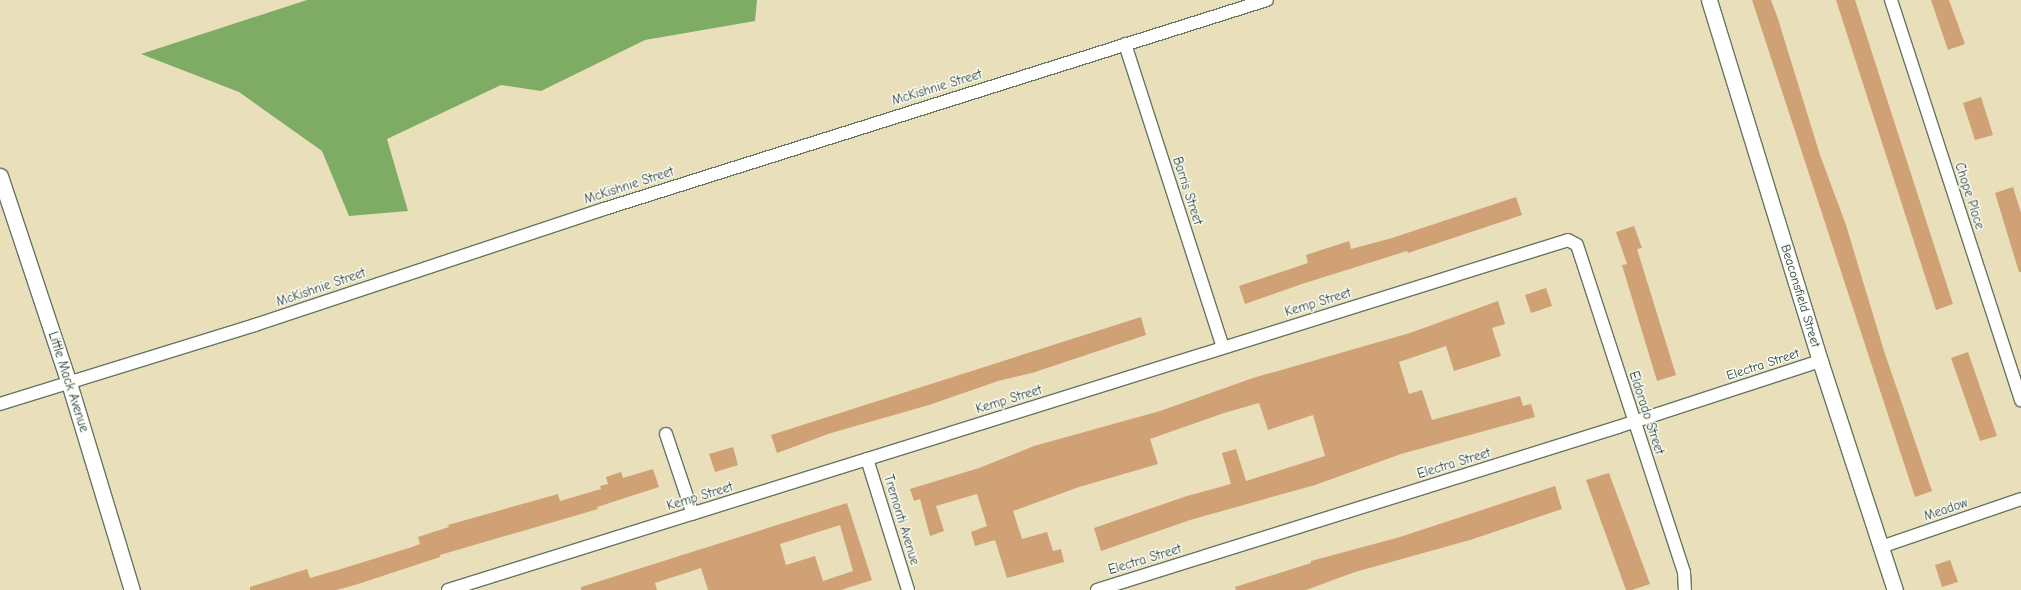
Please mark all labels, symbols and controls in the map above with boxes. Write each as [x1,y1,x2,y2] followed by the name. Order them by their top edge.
[890,67,984,109] street label: McKishnie Street
[1169,155,1205,227] street label: Barris Street
[1951,161,1987,231] street label: Chope Place
[582,164,676,208] street label: McKishnie Street
[1777,243,1823,349] street label: Beaconsfield Street
[274,265,368,311] street label: McKishnie Street
[1283,286,1353,320] street label: Kemp Street
[44,330,92,434] street label: Little Mack Avenue
[1725,346,1801,384] street label: Electra Street
[1625,369,1667,457] street label: Eldorado Street
[974,383,1044,417] street label: Kemp Street
[1416,445,1492,483] street label: Electra Street
[880,473,922,567] street label: Tremonti Avenue
[665,480,735,514] street label: Kemp Street
[1922,495,1970,525] street label: Meadow
[1107,541,1183,579] street label: Electra Street

